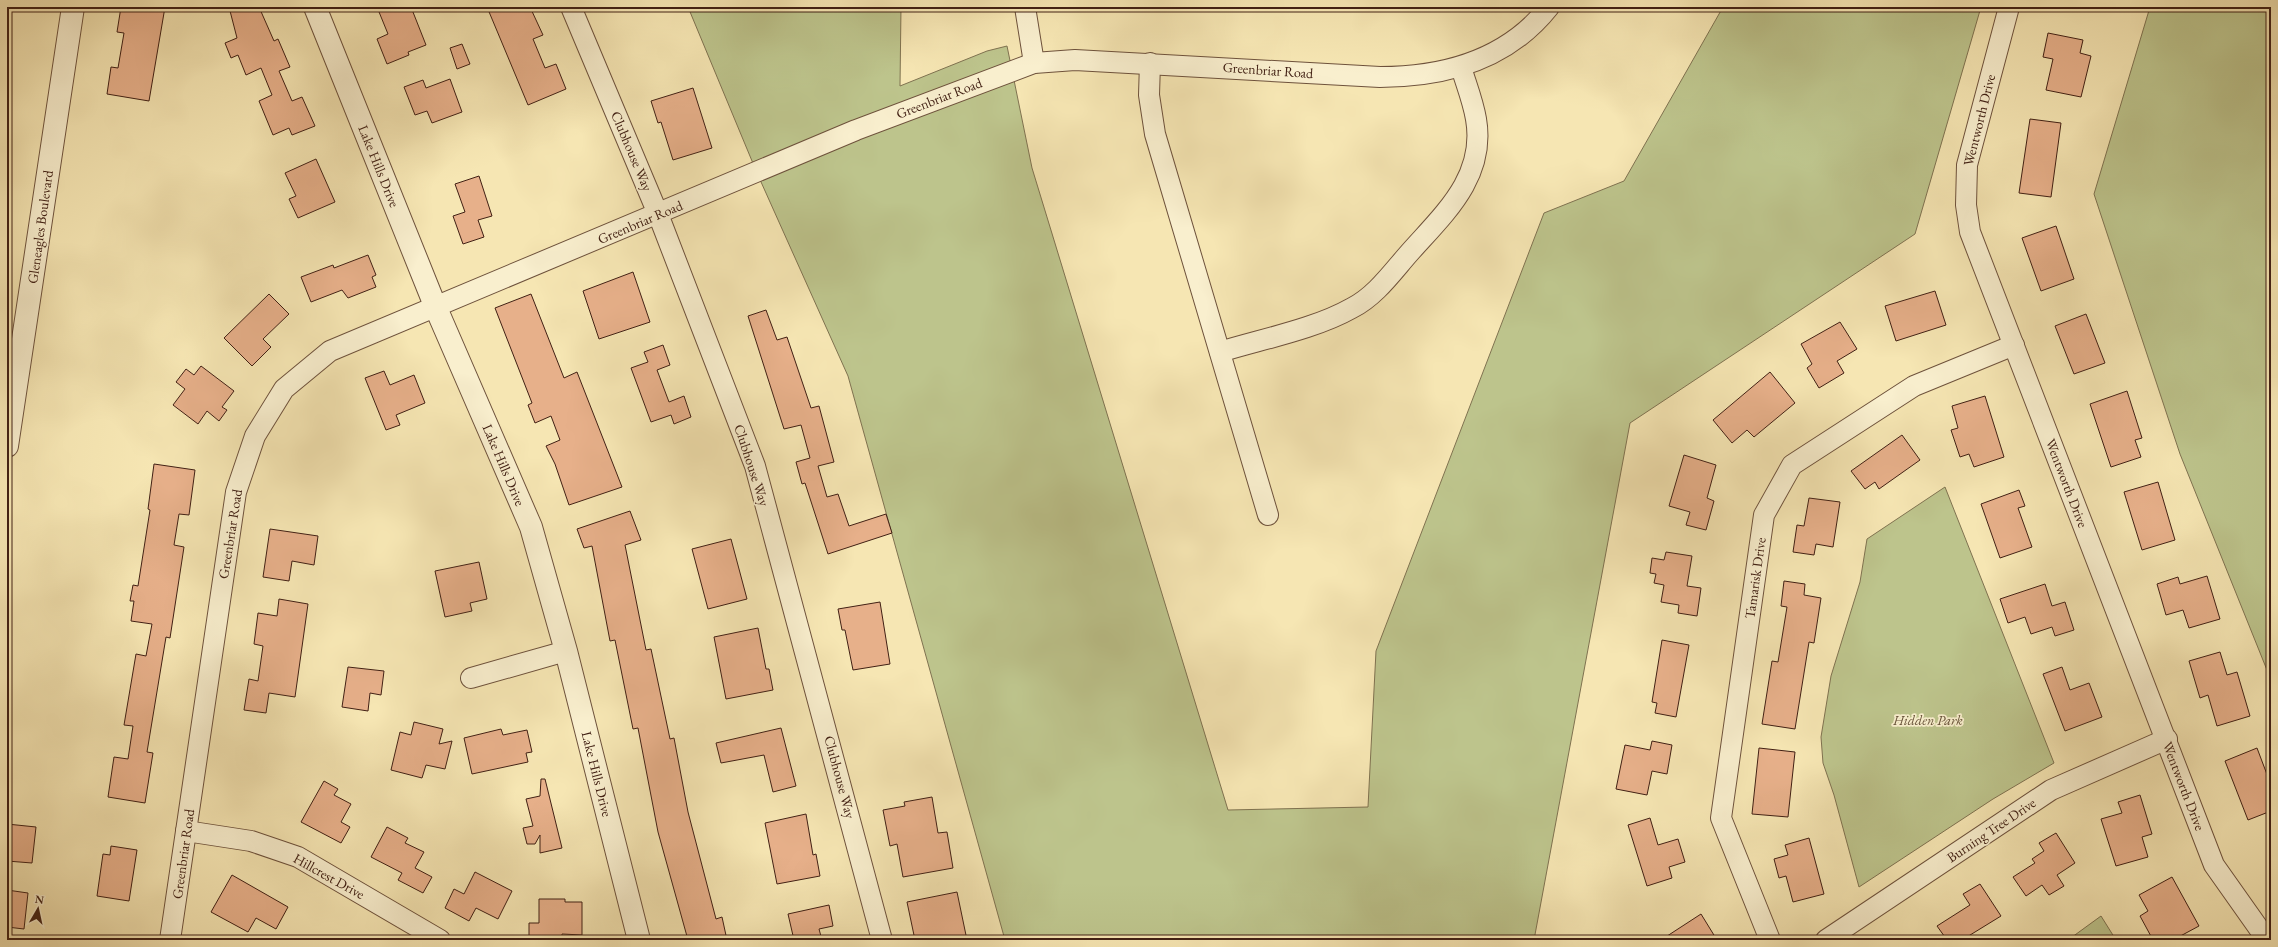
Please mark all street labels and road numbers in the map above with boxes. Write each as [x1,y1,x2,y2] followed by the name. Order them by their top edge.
[1222,58,1315,82] street label: Greenbriar Road
[1959,72,1999,168] street label: Wentworth Drive
[893,73,985,123] street label: Greenbriar Road
[607,108,657,194] street label: Clubhouse Way
[354,122,404,210] street label: Lake Hills Drive
[23,168,57,285] street label: Gleneagles Boulevard
[595,196,686,248] street label: Greenbriar Road
[479,421,530,509] street label: Lake Hills Drive
[730,422,774,509] street label: Clubhouse Way
[2042,436,2092,531] street label: Wentworth Drive
[214,487,246,580] street label: Greenbriar Road
[1740,536,1770,620] street label: Tamarisk Drive
[578,729,616,819] street label: Lake Hills Drive
[820,734,860,821] street label: Clubhouse Way
[2159,739,2209,834] street label: Wentworth Drive
[1943,793,2039,866] street label: Burning Tree Drive
[168,807,198,900] street label: Greenbriar Road
[290,849,368,903] street label: Hillcrest Drive

